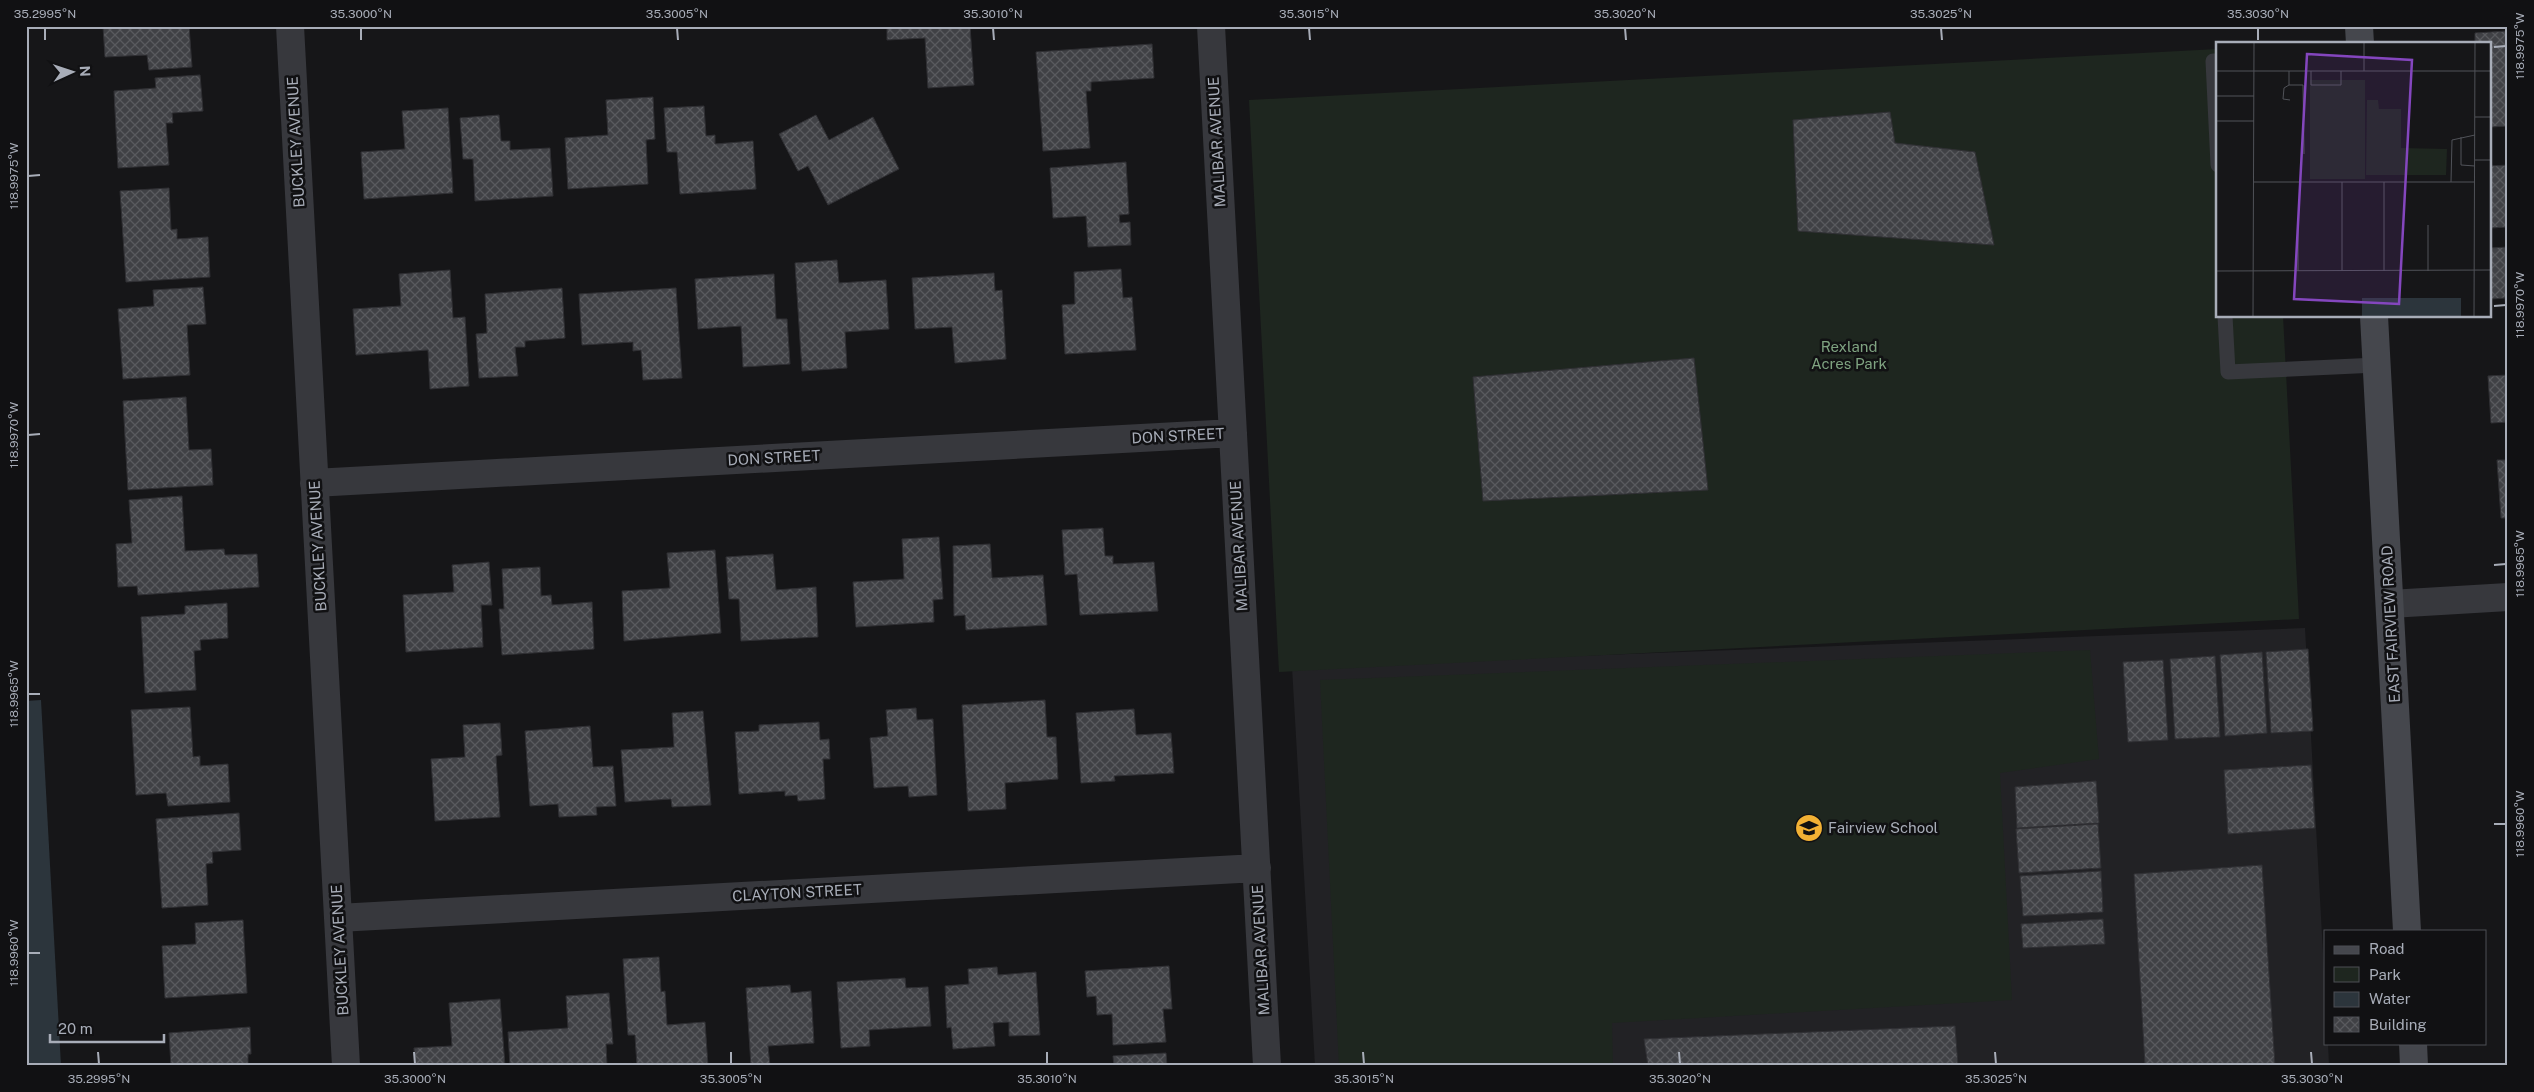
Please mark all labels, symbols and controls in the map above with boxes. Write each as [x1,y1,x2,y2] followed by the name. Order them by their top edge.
[14,7,76,21] text: 35.2995°N
[330,7,392,21] text: 35.3000°N
[646,7,708,21] text: 35.3005°N
[963,7,1023,21] text: 35.3010°N
[1279,7,1339,21] text: 35.3015°N
[1594,7,1656,21] text: 35.3020°N
[1910,7,1972,21] text: 35.3025°N
[2227,7,2289,21] text: 35.3030°N
[2513,12,2527,79] text: 118.9975°W
[2216,42,2492,318] inset map
[48,48,98,98] north arrow
[77,65,93,77] text: N
[284,76,307,208] street label: BUCKLEY AVENUE
[1205,76,1228,208] street label: MALIBAR AVENUE
[7,142,21,209] text: 118.9975°W
[2513,271,2527,338] text: 118.9970°W
[1811,338,1887,372] park label: Rexland Acres Park
[7,401,21,468] text: 118.9970°W
[1131,425,1225,446] street label: DON STREET
[727,447,821,468] street label: DON STREET
[306,480,329,612] street label: BUCKLEY AVENUE
[1227,480,1250,612] street label: MALIBAR AVENUE
[2513,530,2527,598] text: 118.9965°W
[2378,545,2403,703] street label: EAST FAIRVIEW ROAD
[7,660,21,728] text: 118.9965°W
[2513,790,2527,857] text: 118.9960°W
[1794,813,1824,843] school or university icon: Fairview School
[1828,819,1938,836] place label: Fairview School
[732,881,862,904] street label: CLAYTON STREET
[328,884,351,1016] street label: BUCKLEY AVENUE
[1249,884,1272,1016] street label: MALIBAR AVENUE
[7,919,21,986] text: 118.9960°W
[2324,930,2486,1044] legend
[2369,940,2405,957] text: Road
[2369,966,2401,983] text: Park
[2369,990,2411,1007] text: Water
[50,1012,164,1044] scale bar
[2369,1016,2427,1033] text: Building
[58,1020,93,1037] text: 20 m
[68,1072,130,1086] text: 35.2995°N
[384,1072,446,1086] text: 35.3000°N
[700,1072,762,1086] text: 35.3005°N
[1017,1072,1077,1086] text: 35.3010°N
[1334,1072,1394,1086] text: 35.3015°N
[1649,1072,1711,1086] text: 35.3020°N
[1965,1072,2027,1086] text: 35.3025°N
[2281,1072,2343,1086] text: 35.3030°N

